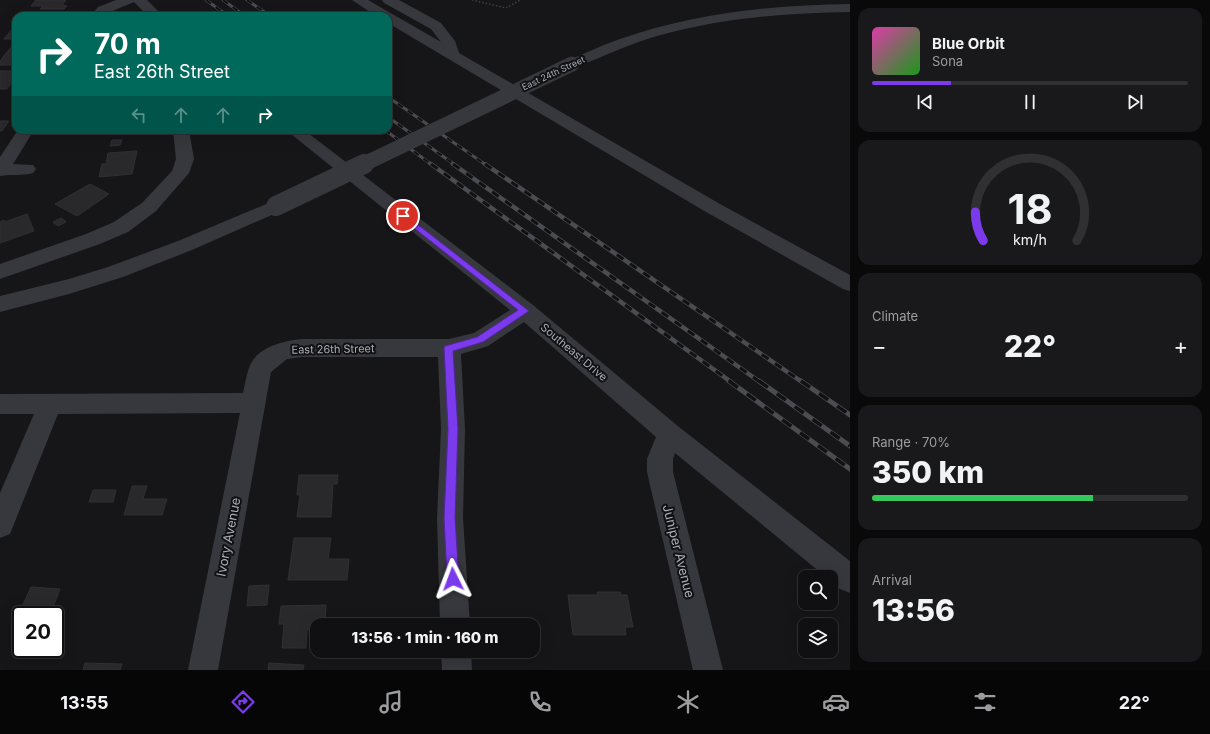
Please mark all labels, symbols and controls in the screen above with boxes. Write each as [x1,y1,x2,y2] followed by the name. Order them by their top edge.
[94,27,161,61] text: 70 m
[28,28,80,80] icon: right
[932,34,1005,53] text: Blue Orbit
[932,53,963,69] text: Sona
[520,54,586,92] street label: East 24th Street
[94,61,230,82] text: East 26th Street
[914,91,936,113] icon: previous
[1019,91,1041,113] icon: pause
[1124,91,1146,113] icon: next
[128,104,150,126] icon: left
[170,104,192,126] icon: ahead
[212,104,234,126] icon: ahead
[254,104,276,126] icon: right
[1007,183,1053,233] text: 18
[386,199,420,233] pin
[392,205,414,227] icon: arrive
[1013,230,1047,247] text: km/h
[872,308,918,324] text: Climate
[538,320,610,384] street label: Southeast Drive
[1004,328,1056,364] text: 22°
[872,333,887,359] text: −
[1173,333,1188,359] text: +
[291,341,375,357] street label: East 26th Street
[872,434,950,450] text: Range · 70%
[872,454,984,490] text: 350 km
[213,496,243,578] street label: Ivory Avenue
[660,503,698,599] street label: Juniper Avenue
[432,558,474,600] position arrow
[798,570,838,658] map controls
[798,570,838,610] button: search
[872,572,912,588] text: Arrival
[872,592,955,628] text: 13:56
[12,606,64,658] speed limit sign: 20
[798,618,838,658] button: layers
[352,628,498,647] text: 13:56 · 1 min · 160 m
[229,688,257,716] icon: directions
[377,688,405,716] icon: music
[526,688,554,716] icon: phone
[674,688,702,716] icon: climate
[822,688,850,716] icon: car
[971,688,999,716] icon: filters
[60,692,109,713] text: 13:55
[1119,692,1150,713] text: 22°

